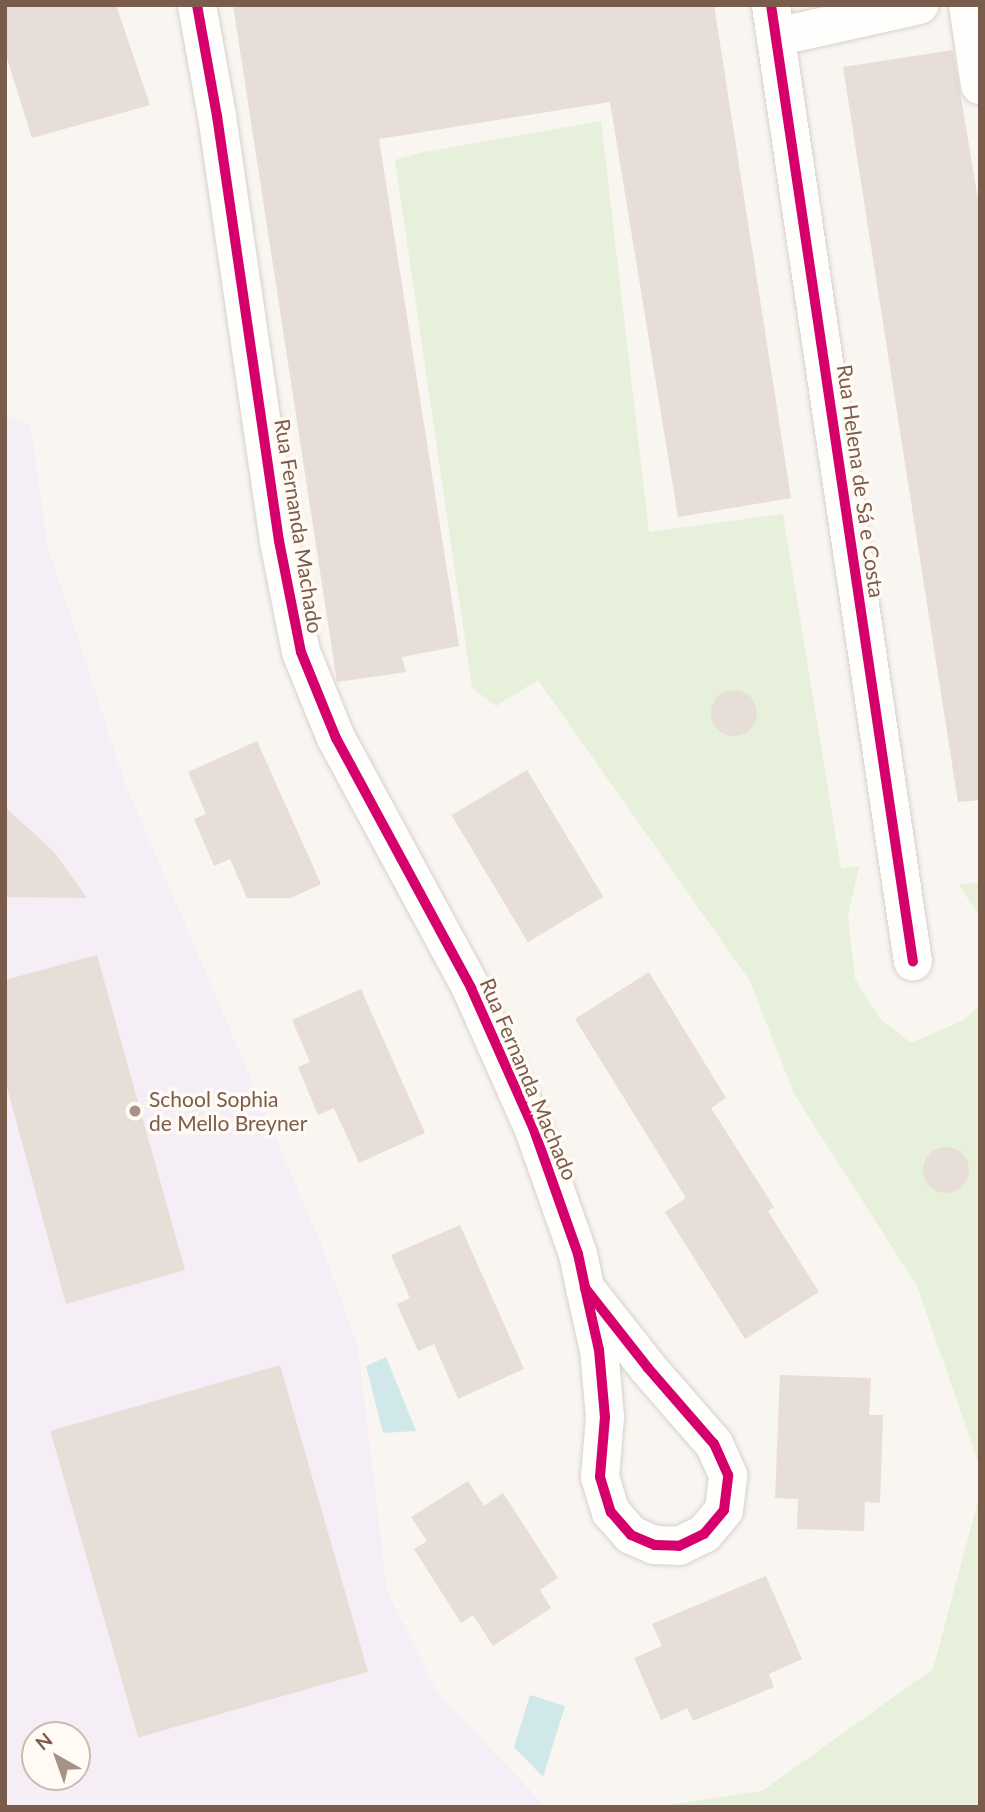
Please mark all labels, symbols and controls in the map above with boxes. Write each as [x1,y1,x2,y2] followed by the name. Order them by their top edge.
[832,363,890,599] street label: Rua Helena de Sá e Costa
[270,417,328,635] street label: Rua Fernanda Machado
[475,974,583,1184] street label: Rua Fernanda Machado
[149,1086,307,1136] place label: School Sophia de Mello Breyner
[127,1103,143,1119] marker: School Sophia de Mello Breyner
[21,1721,91,1791] north arrow
[30,1728,56,1755] text: N

